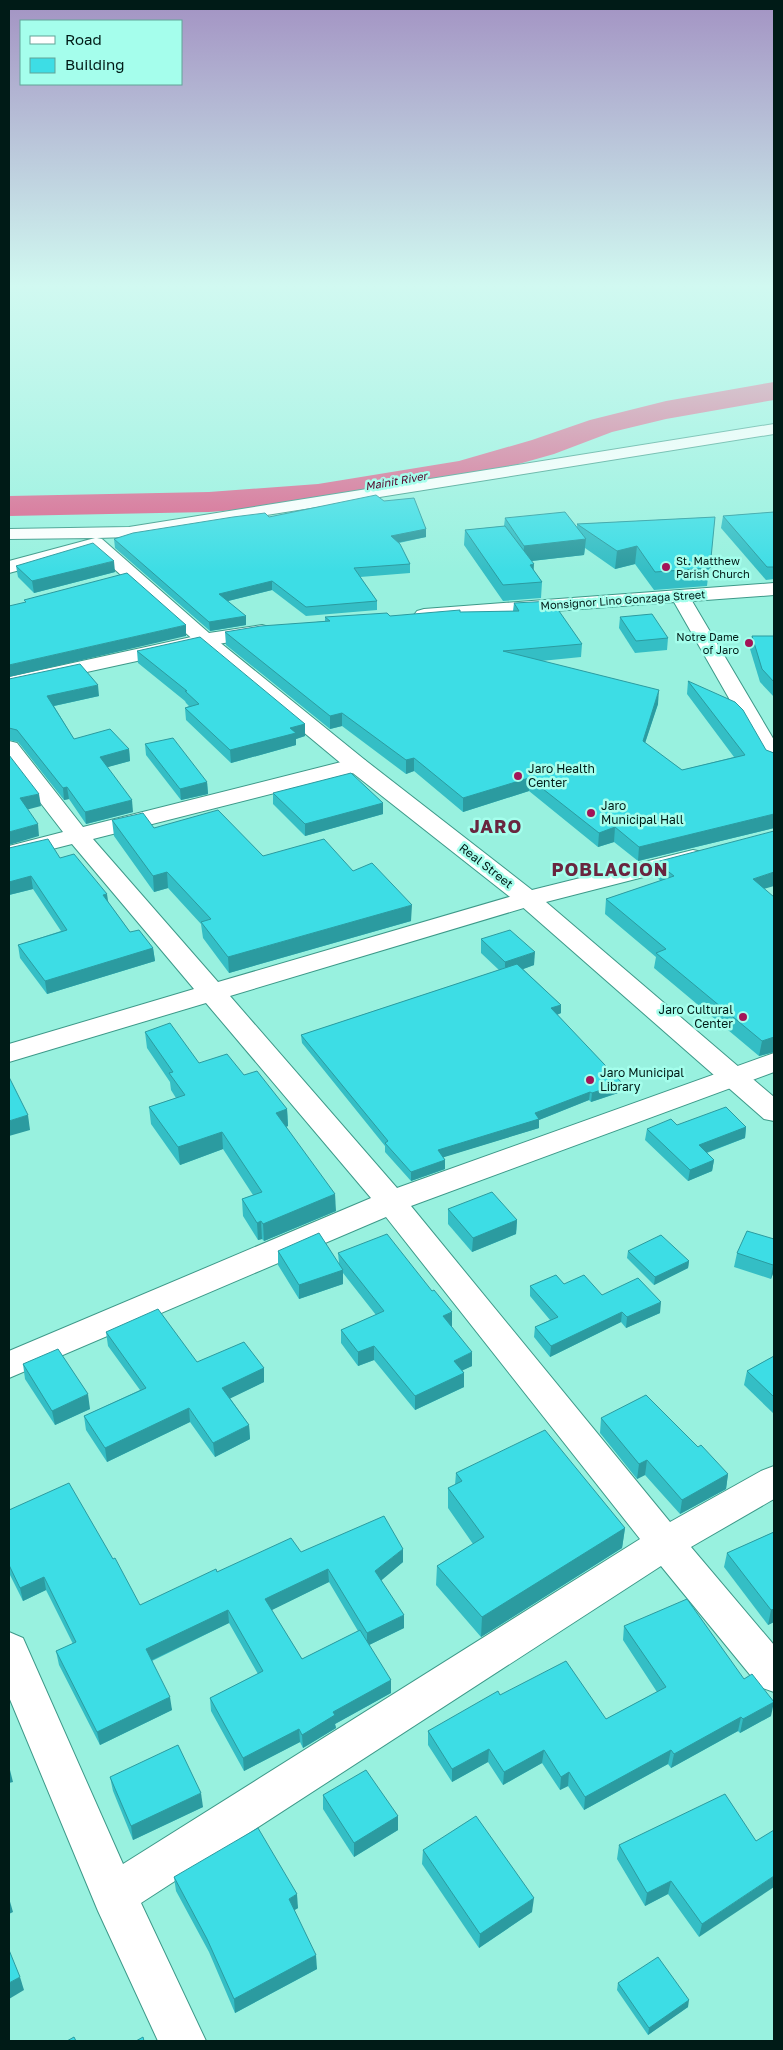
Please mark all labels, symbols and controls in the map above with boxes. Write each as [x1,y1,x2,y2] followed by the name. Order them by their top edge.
[20,20,182,85] legend
[65,30,102,48] text: Road
[65,55,125,73] text: Building
[364,468,430,492] water label: Mainit River
[676,554,750,580] place label: St. Matthew Parish Church
[660,561,672,573] marker: St. Matthew Parish Church
[540,587,706,612] street label: Monsignor Lino Gonzaga Street
[676,630,739,656] place label: Notre Dame of Jaro
[743,637,755,649] marker: Notre Dame of Jaro
[528,761,595,790] place label: Jaro Health Center
[512,770,524,782] marker: Jaro Health Center
[601,798,684,827] place label: Jaro Municipal Hall
[585,807,597,819] marker: Jaro Municipal Hall
[470,815,522,837] district label: JARO
[456,840,516,891] street label: Real Street
[551,858,669,880] district label: POBLACION
[659,1002,733,1031] place label: Jaro Cultural Center
[737,1011,749,1023] marker: Jaro Cultural Center
[600,1065,684,1094] place label: Jaro Municipal Library
[584,1074,596,1086] marker: Jaro Municipal Library

